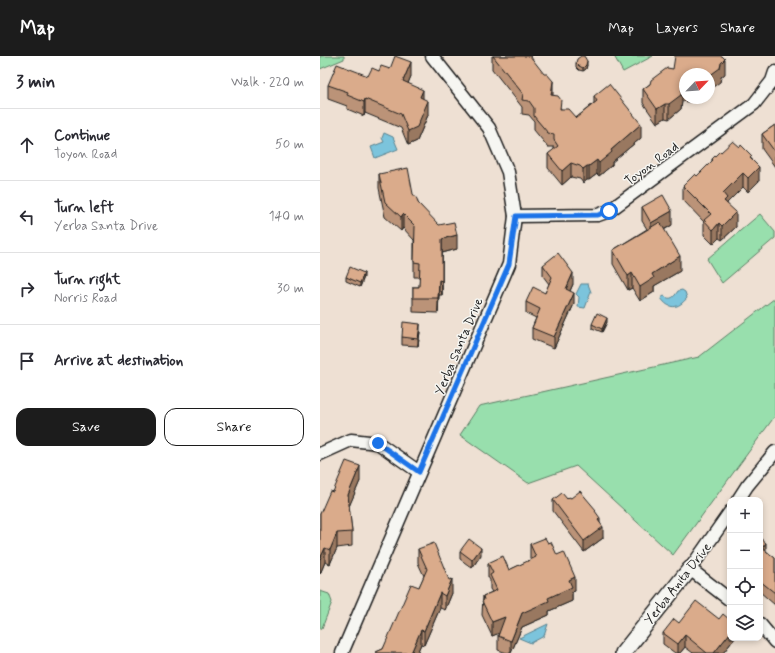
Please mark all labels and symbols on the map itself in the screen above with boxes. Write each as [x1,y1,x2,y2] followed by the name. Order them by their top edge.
[679,68,715,104] north arrow
[622,138,682,190] street label: Toyon Road
[600,202,618,220] route start
[431,295,488,398] street label: Yerba Santa Drive
[369,434,387,452] route end
[641,539,716,628] street label: Yerba Anita Drive

